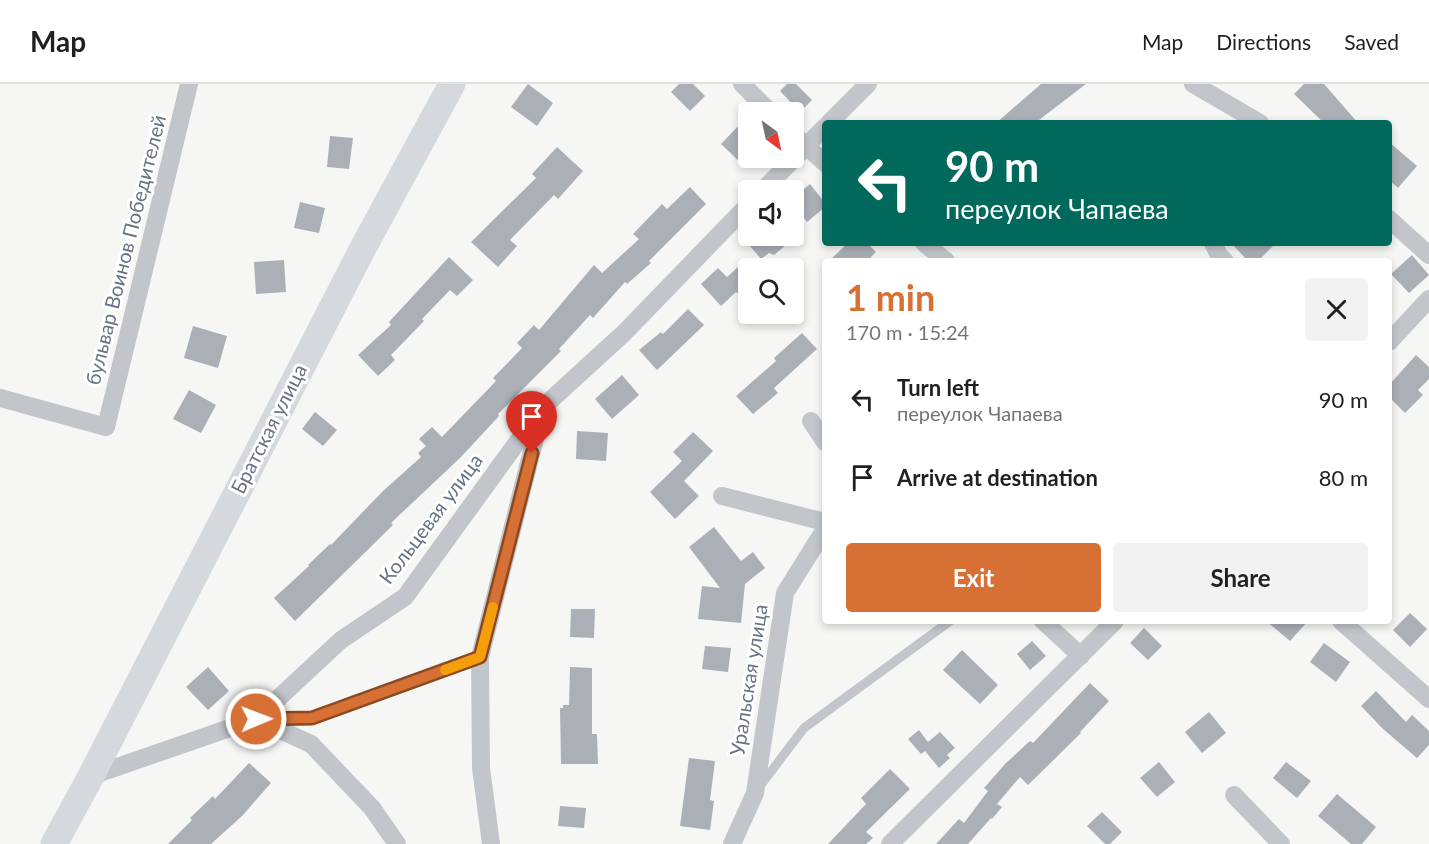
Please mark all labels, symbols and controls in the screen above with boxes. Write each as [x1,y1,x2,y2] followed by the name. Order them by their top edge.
[30,24,86,58] text: Map
[1142,29,1183,54] text: Map
[1216,29,1311,54] text: Directions
[1344,29,1399,54] text: Saved
[738,102,804,168] north arrow
[738,102,804,324] map controls
[80,112,170,387] street label: бульвар Воинов Победителей
[945,141,1039,191] text: 90 m
[846,144,924,222] icon: left
[738,180,804,246] button: sound
[945,192,1169,225] text: переулок Чапаева
[738,258,804,324] button: search
[846,275,935,319] text: 1 min
[1305,278,1368,341] button: close
[846,320,969,344] text: 170 m · 15:24
[225,360,311,497] street label: Братская улица
[897,374,979,401] text: Turn left
[846,383,879,416] icon: left
[1319,386,1368,413] text: 90 m
[506,391,557,453] pin
[515,400,548,433] icon: arrive
[897,401,1063,425] text: переулок Чапаева
[373,449,487,588] street label: Кольцевая улица
[846,461,879,494] icon: arrive
[897,464,1098,491] text: Arrive at destination
[1319,464,1368,491] text: 80 m
[846,543,1101,612] button: Exit
[1113,543,1368,612] button: Share
[724,602,772,757] street label: Уральская улица
[224,687,288,751] position arrow

